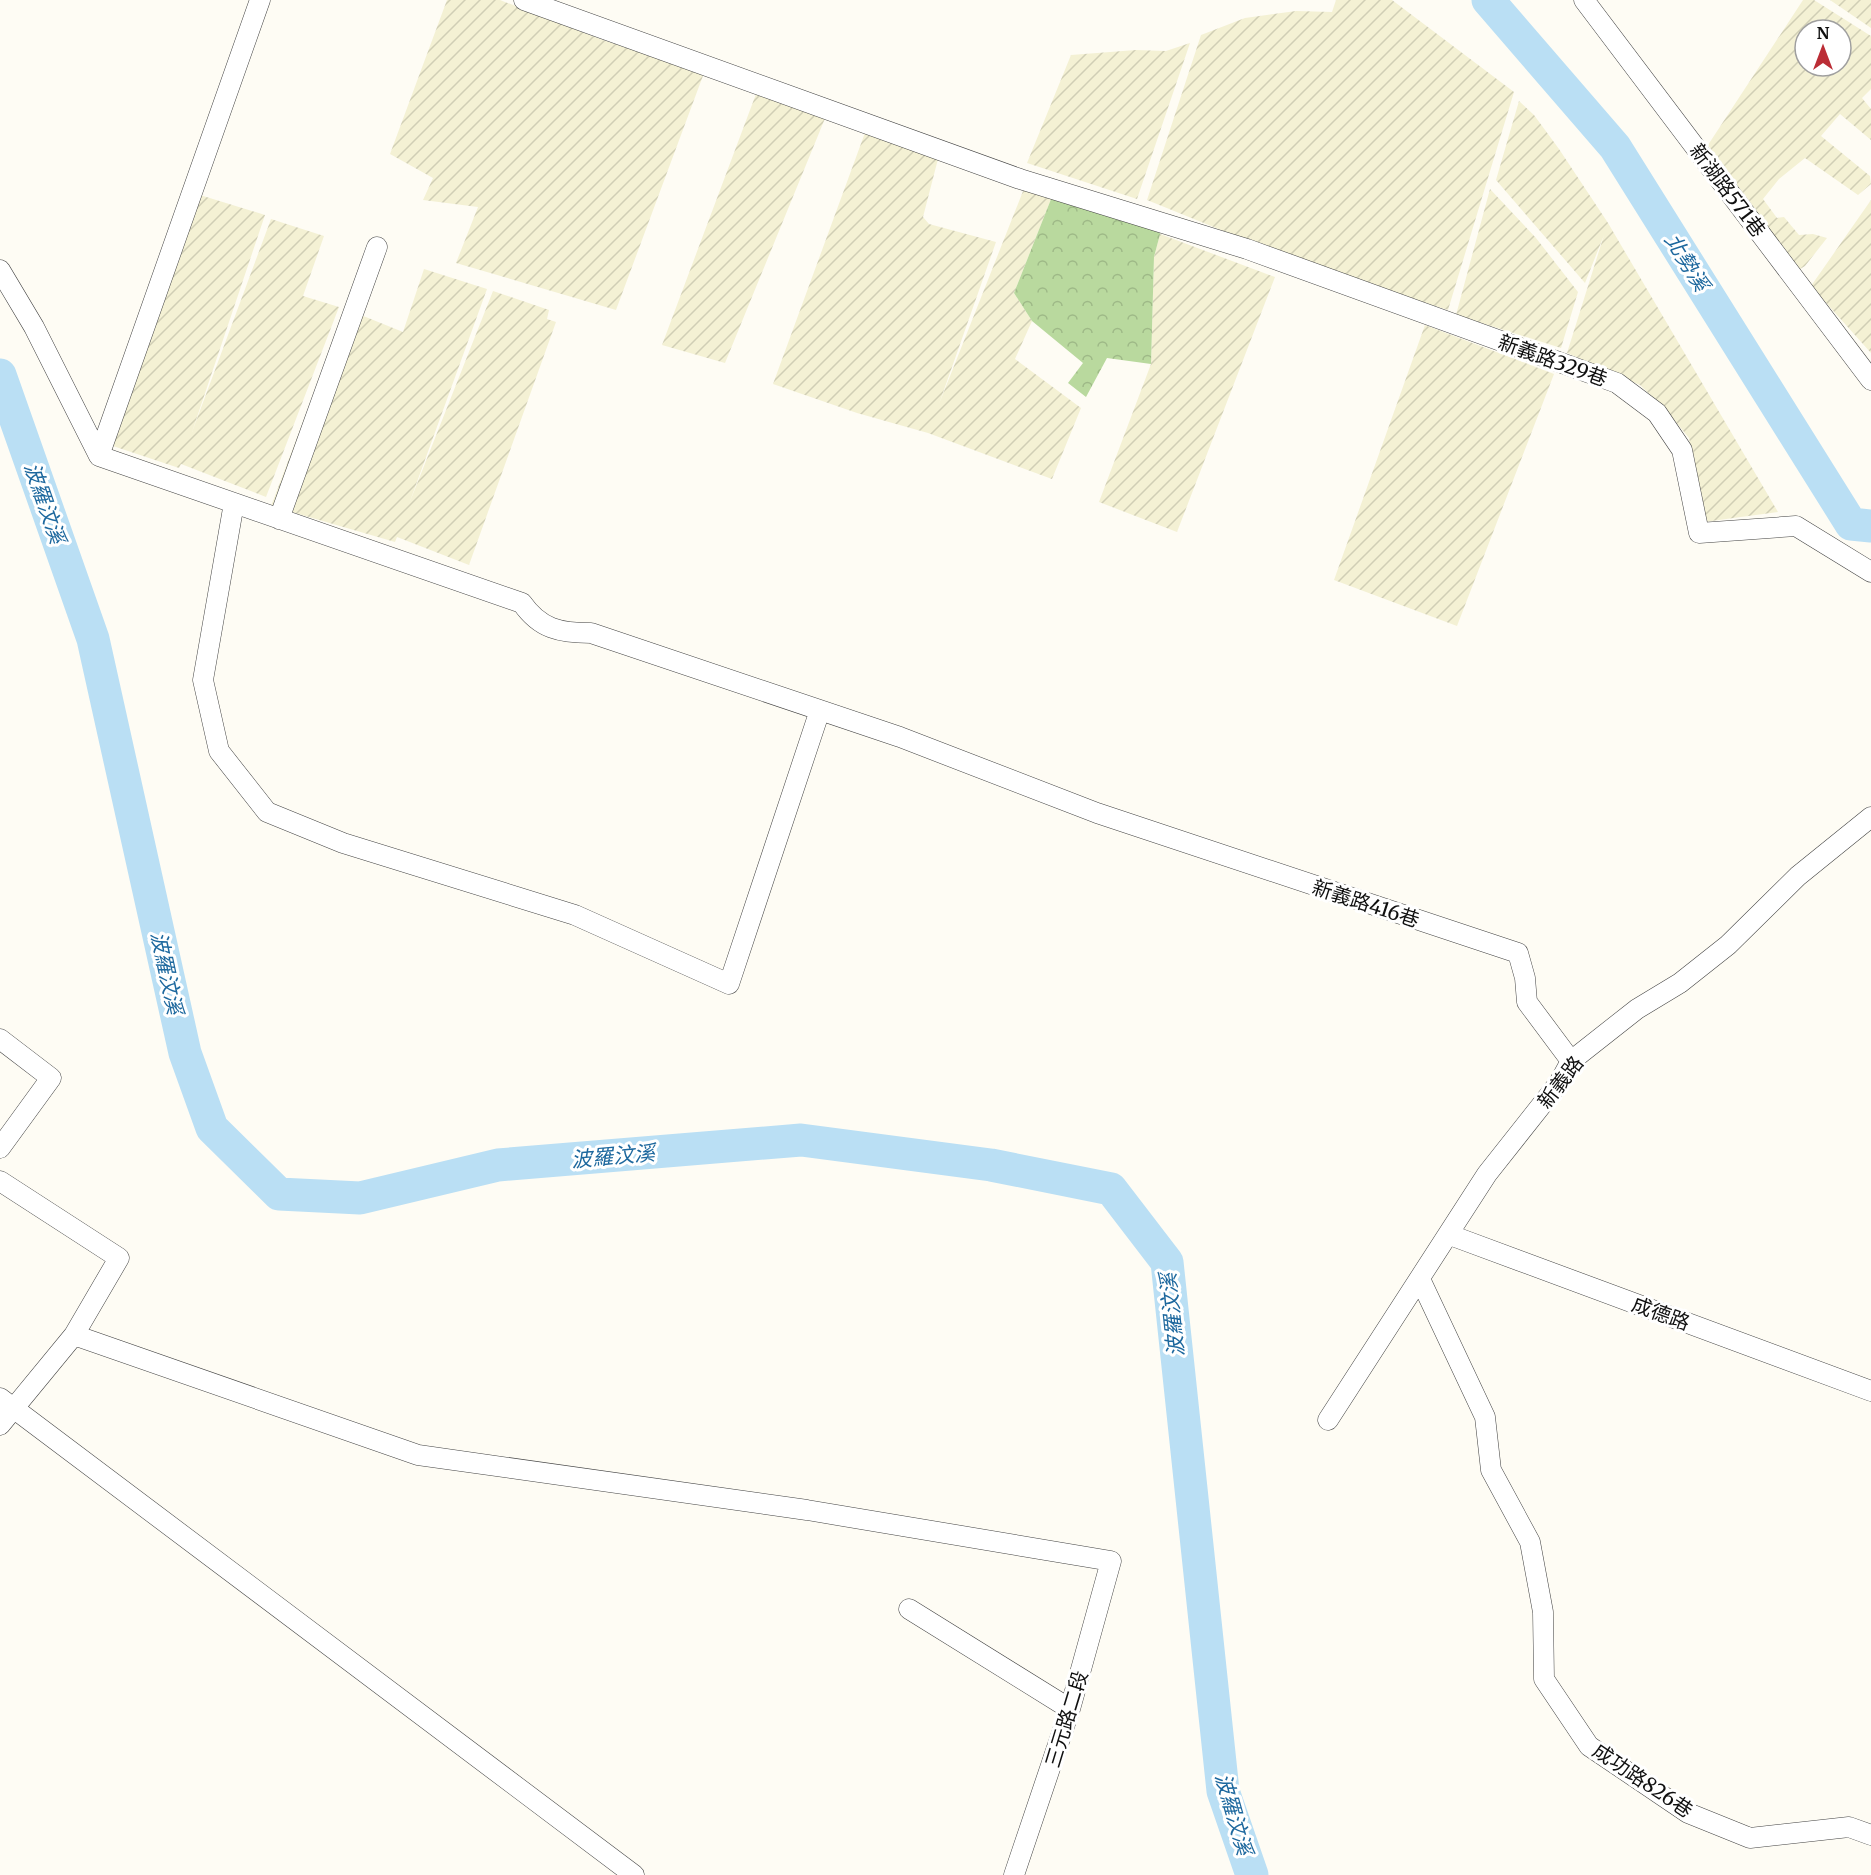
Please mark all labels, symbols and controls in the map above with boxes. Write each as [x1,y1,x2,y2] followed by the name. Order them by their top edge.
[1793,18,1853,78] north arrow
[1817,23,1830,43] text: N
[1685,138,1771,242] street label: 新湖路571巷
[1659,228,1717,298] water label: 北勢溪
[1495,329,1611,391] street label: 新義路329巷
[19,459,72,550] water label: 波羅汶溪
[1309,874,1423,932] street label: 新義路416巷
[145,929,190,1020] water label: 波羅汶溪
[1532,1051,1588,1113] street label: 新義路
[570,1139,659,1173] water label: 波羅汶溪
[1154,1269,1190,1358] water label: 波羅汶溪
[1629,1291,1693,1335] street label: 成德路
[1039,1668,1093,1770] street label: 三元路二段
[1588,1737,1698,1823] street label: 成功路826巷
[1209,1770,1259,1861] water label: 波羅汶溪

